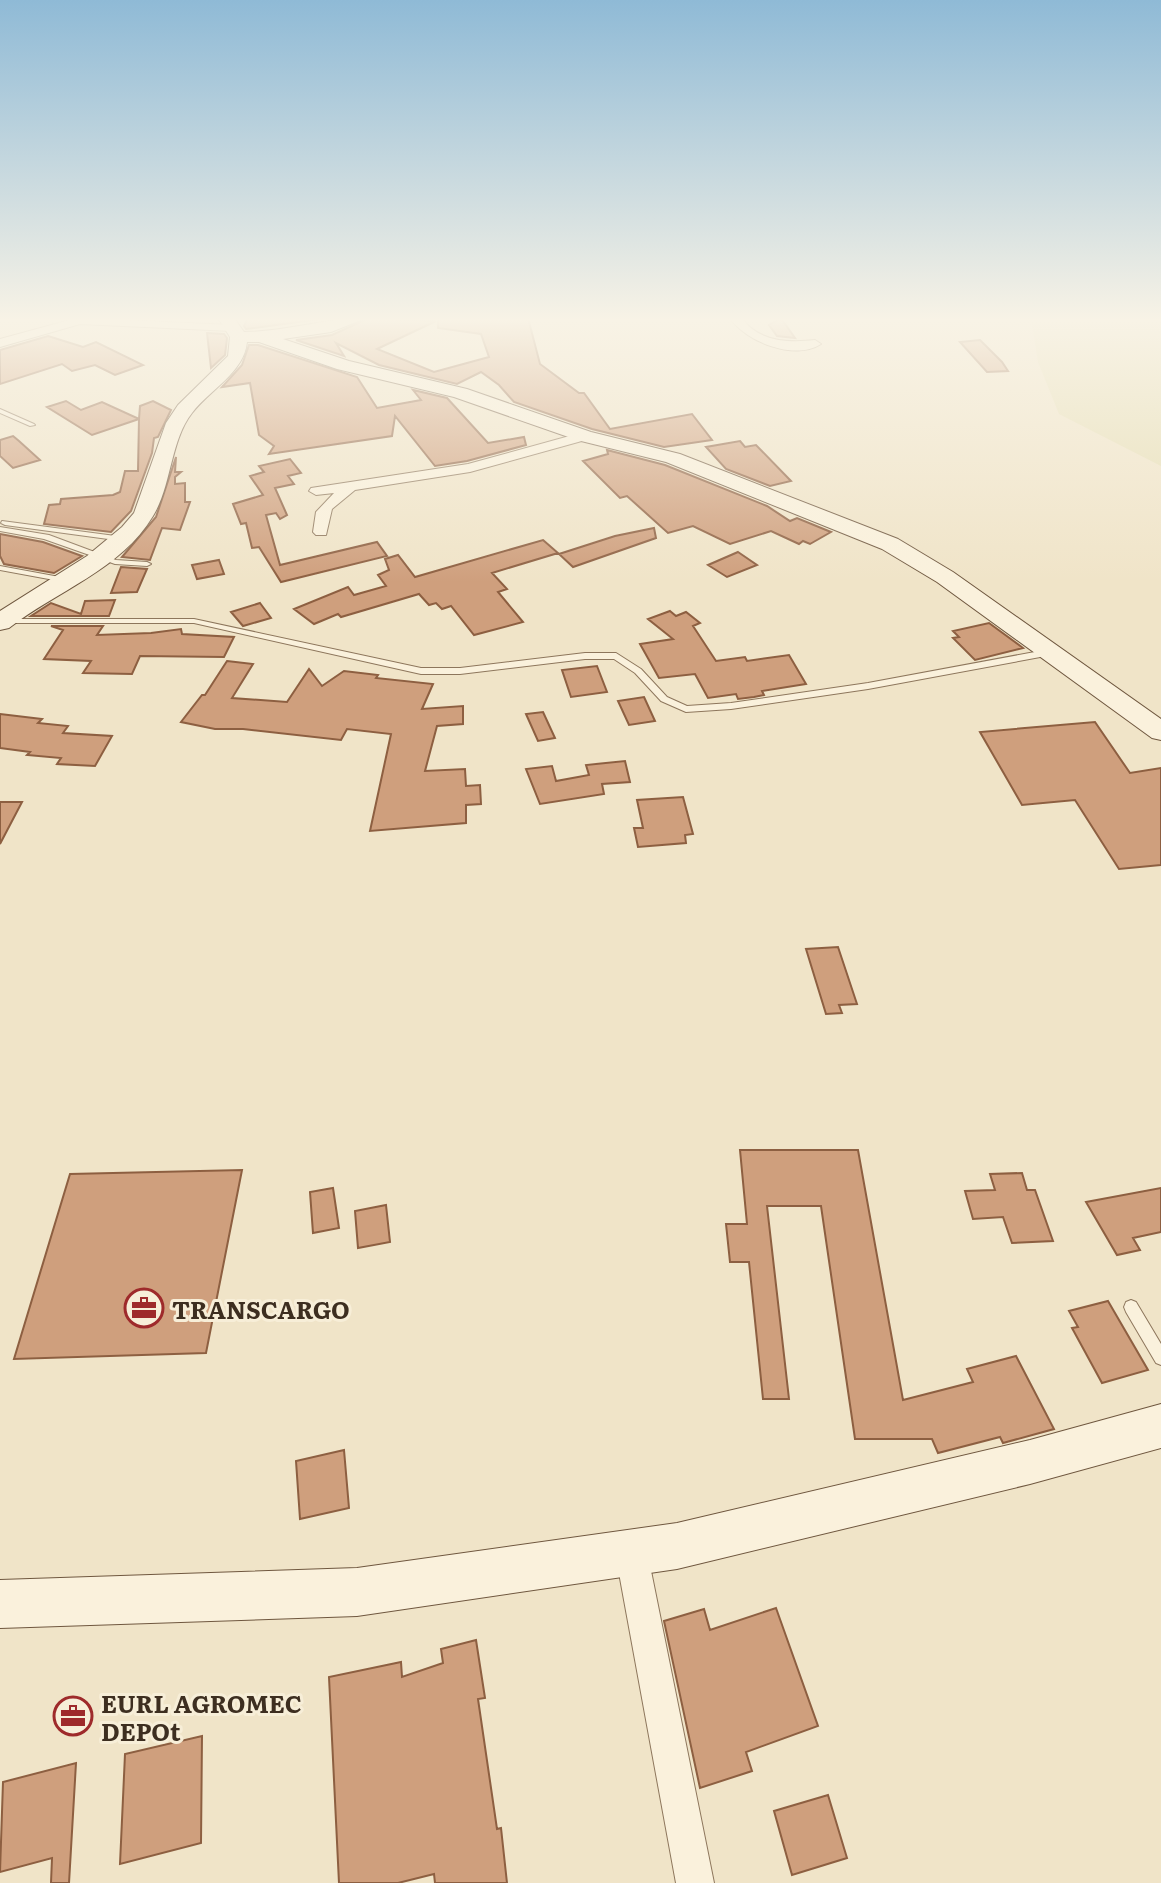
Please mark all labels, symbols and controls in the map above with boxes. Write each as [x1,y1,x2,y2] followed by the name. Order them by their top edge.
[123,1287,165,1329] office icon: TRANSCARGO
[172,1291,350,1326] place label: TRANSCARGO
[101,1685,302,1748] place label: EURL AGROMEC DEPOt
[52,1695,94,1737] office icon: EURL AGROMEC DEPOt

